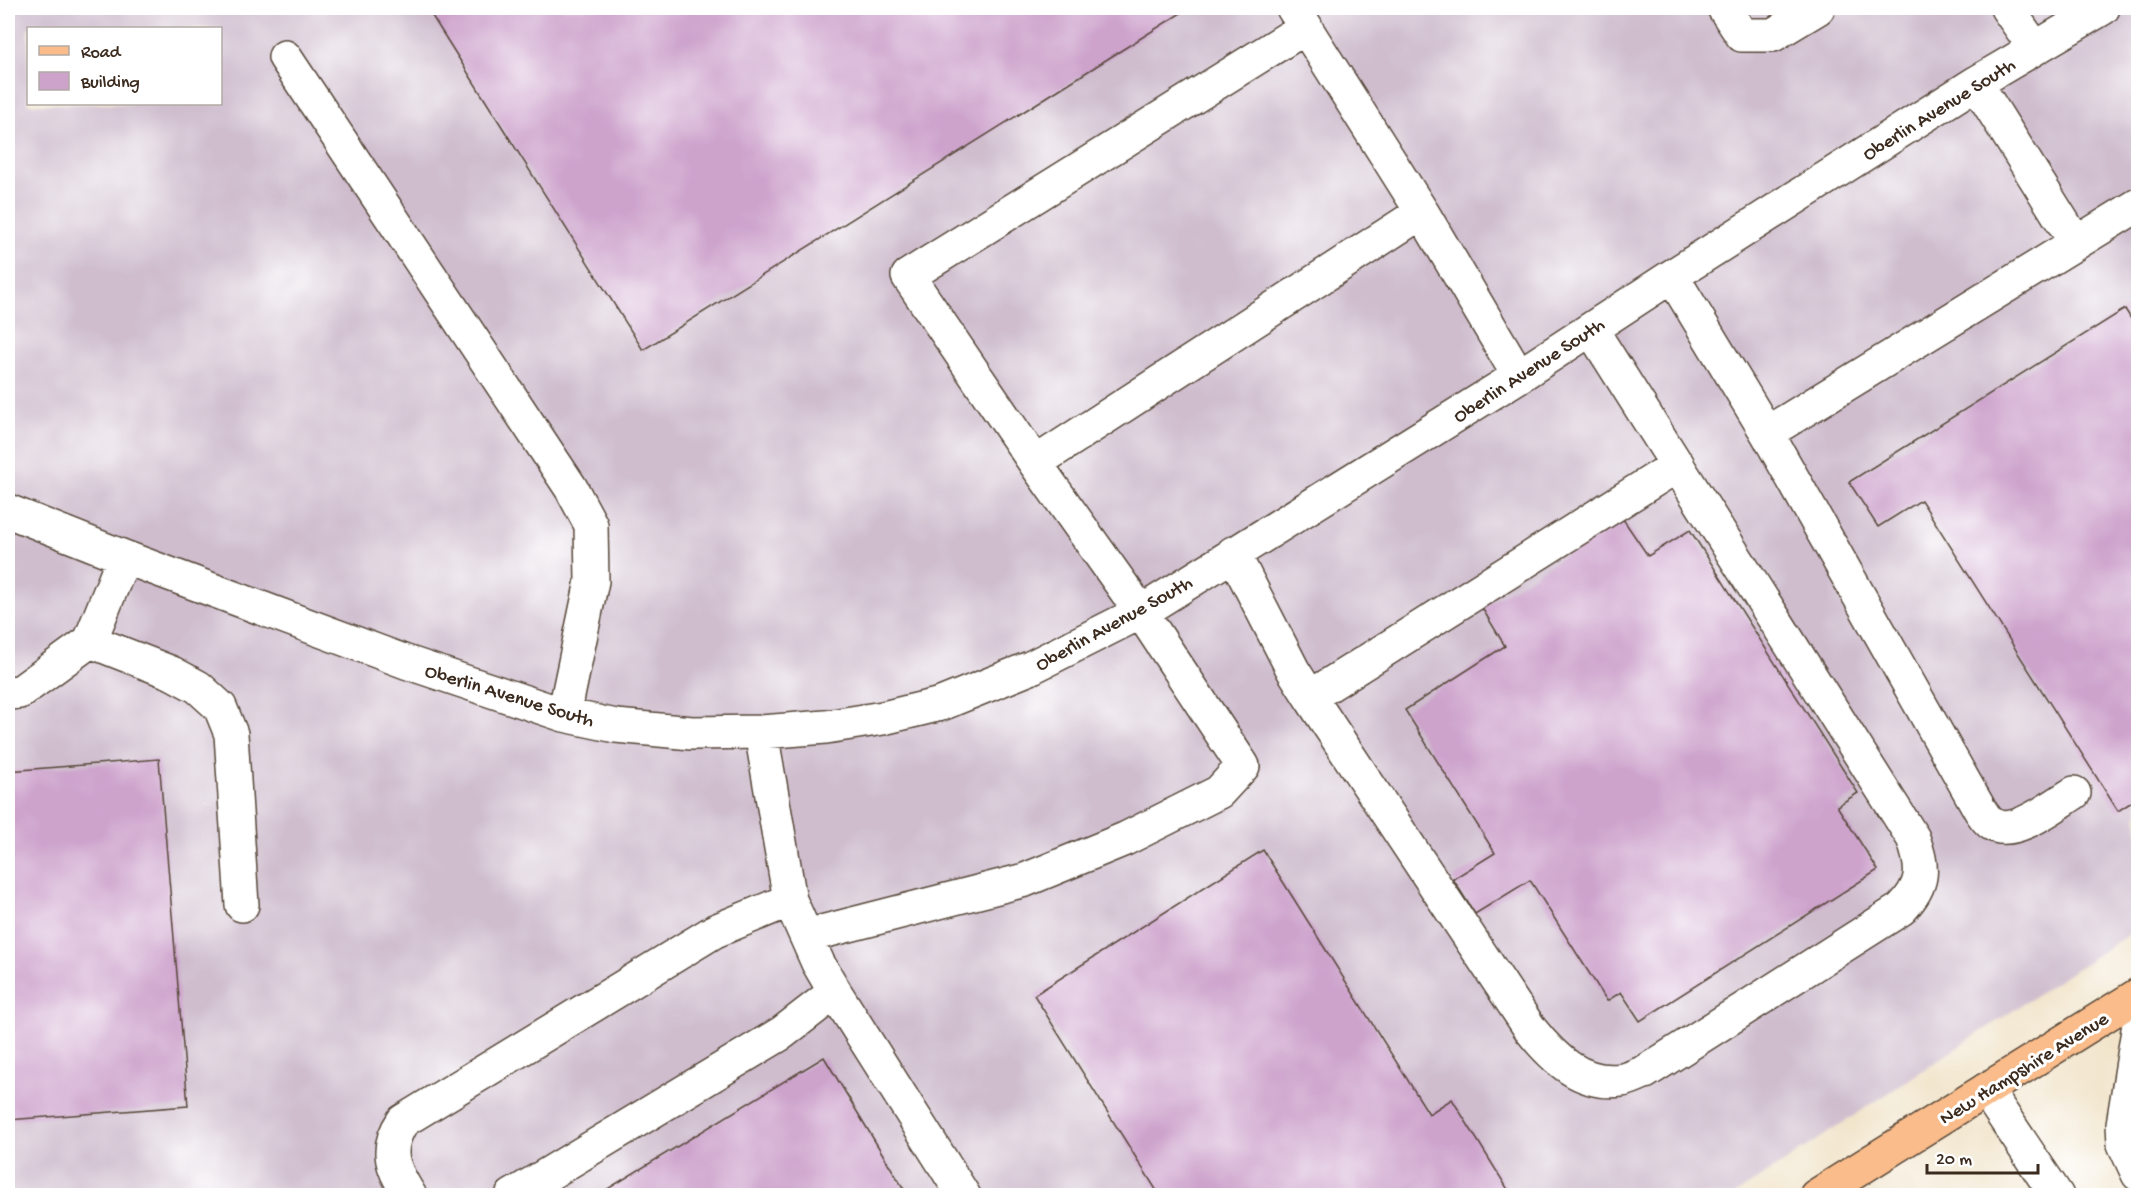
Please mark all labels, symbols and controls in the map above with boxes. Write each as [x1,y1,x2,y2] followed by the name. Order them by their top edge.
[27,27,222,105] legend
[81,43,122,64] text: Road
[1859,54,2021,167] street label: Oberlin Avenue South
[80,73,140,94] text: Building
[1450,314,1610,429] street label: Oberlin Avenue South
[1032,572,1197,678] street label: Oberlin Avenue South
[422,661,597,734] street label: Oberlin Avenue South
[1936,1008,2114,1131] street label: New Hampshire Avenue
[1927,1137,2038,1175] scale bar
[1936,1150,1972,1171] text: 20 m

